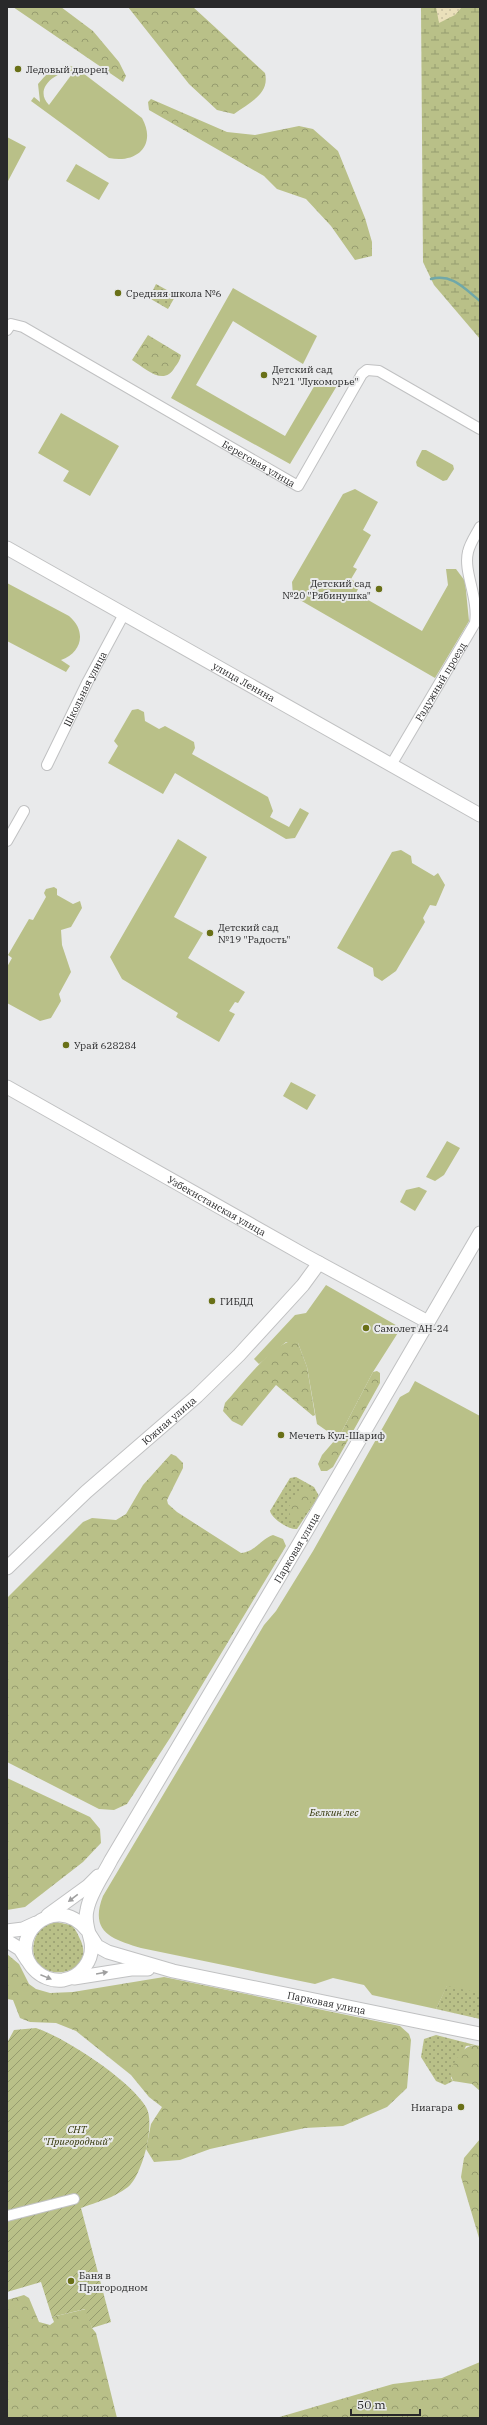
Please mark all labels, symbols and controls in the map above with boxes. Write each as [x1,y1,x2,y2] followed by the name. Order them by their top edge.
[26,63,108,76] place label: Ледовый дворец
[13,64,23,74] marker: Ледовый дворец
[126,287,222,300] place label: Средняя школа №6
[113,288,123,298] marker: Средняя школа №6
[272,363,359,388] place label: Детский сад №21 "Лукоморье"
[259,370,269,380] marker: Детский сад №21 "Лукоморье"
[220,437,298,490] street label: Береговая улица
[282,577,371,602] place label: Детский сад №20 "Рябинушка"
[374,584,384,594] marker: Детский сад №20 "Рябинушка"
[412,640,469,723] street label: Радужный проезд
[60,648,110,729] street label: Школьная улица
[210,659,278,705] street label: улица Ленина
[218,921,290,946] place label: Детский сад №19 "Радость"
[205,928,215,938] marker: Детский сад №19 "Радость"
[74,1039,137,1052] place label: Урай 628284
[61,1040,71,1050] marker: Урай 628284
[165,1173,269,1239] street label: Узбекистанская улица
[220,1295,254,1308] place label: ГИБДД
[207,1296,217,1306] marker: ГИБДД
[374,1322,449,1335] place label: Самолет АН-24
[361,1323,371,1333] marker: Самолет АН-24
[139,1393,199,1448] street label: Южная улица
[289,1429,385,1442] place label: Мечеть Кул-Шариф
[276,1430,286,1440] marker: Мечеть Кул-Шариф
[271,1510,323,1585] street label: Парковая улица
[308,1806,359,1819] park label: Белкин лес
[68,1893,79,1902] one-way arrow
[96,1970,108,1976] one-way arrow
[40,1973,52,1980] one-way arrow
[286,1988,367,2017] street label: Парковая улица
[411,2101,454,2114] place label: Ниагара
[456,2102,466,2112] marker: Ниагара
[43,2123,112,2148] park label: СНТ "Пригородный"
[79,2269,148,2294] place label: Баня в Пригородном
[66,2276,76,2286] marker: Баня в Пригородном
[351,2391,420,2417] scale bar
[357,2397,386,2412] text: 50 m

